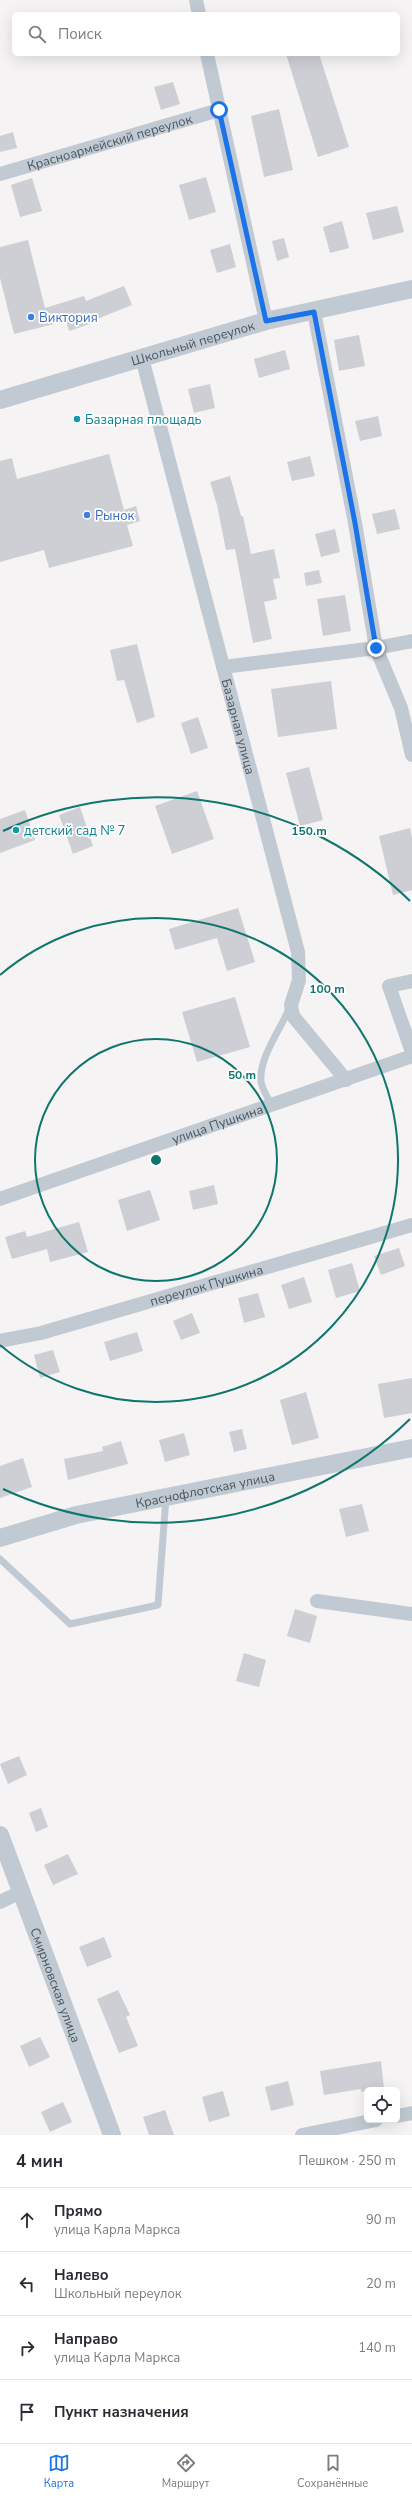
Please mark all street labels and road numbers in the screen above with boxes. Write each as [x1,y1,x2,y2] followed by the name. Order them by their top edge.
[25,110,195,176] street label: Красноармейский переулок
[129,317,257,371] street label: Школьный переулок
[217,677,259,776] street label: Базарная улица
[169,1100,266,1149] street label: улица Пушкина
[148,1261,265,1311] street label: переулок Пушкина
[134,1468,277,1513] street label: Краснофлотская улица
[25,1925,85,2045] street label: Смирновская улица

